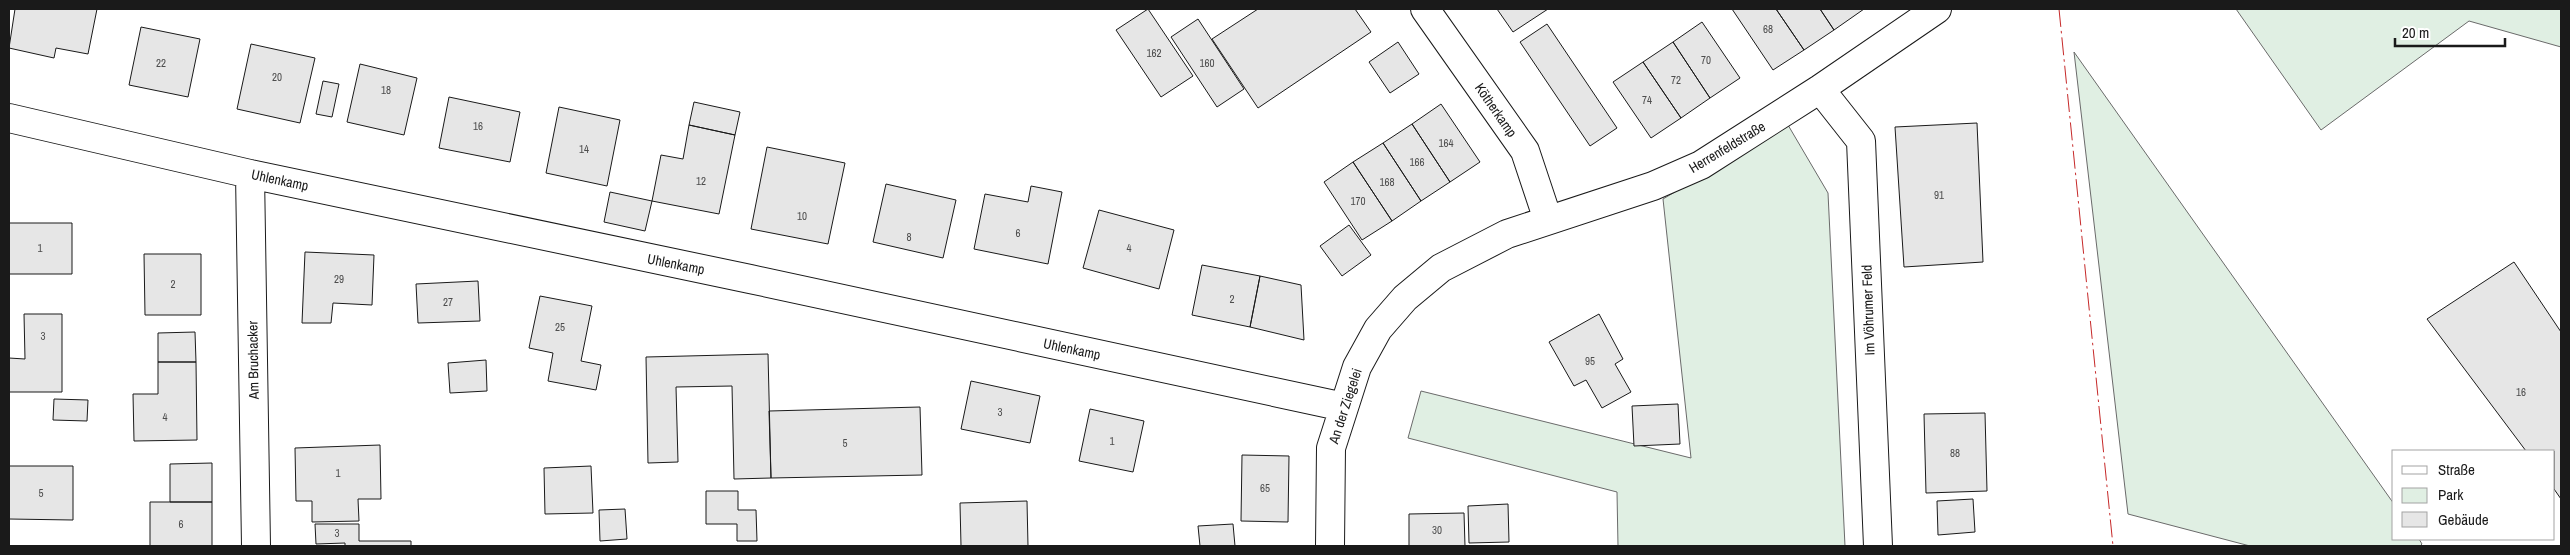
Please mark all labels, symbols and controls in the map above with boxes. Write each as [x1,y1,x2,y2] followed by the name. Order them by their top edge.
[2395,15,2505,47] scale bar
[1763,22,1773,36] house number: 68
[2402,22,2429,43] text: 20 m
[1146,46,1162,60] house number: 162
[1701,53,1711,67] house number: 70
[156,56,166,70] house number: 22
[1199,56,1215,70] house number: 160
[272,70,282,84] house number: 20
[1671,73,1681,87] house number: 72
[1471,79,1521,141] street label: Kötherkamp
[381,83,391,97] house number: 18
[1642,93,1652,107] house number: 74
[1685,117,1769,177] street label: Herrenfeldstraße
[473,119,483,133] house number: 16
[1438,136,1454,150] house number: 164
[579,142,589,156] house number: 14
[1409,155,1425,169] house number: 166
[250,165,310,195] street label: Uhlenkamp
[696,174,706,188] house number: 12
[1379,175,1395,189] house number: 168
[1934,188,1944,202] house number: 91
[1350,194,1366,208] house number: 170
[797,209,807,223] house number: 10
[1015,226,1021,240] house number: 6
[906,230,912,244] house number: 8
[37,241,43,255] house number: 1
[1126,241,1132,255] house number: 4
[646,250,706,278] street label: Uhlenkamp
[1857,264,1879,356] street label: Im Vöhrumer Feld
[334,272,344,286] house number: 29
[170,277,176,291] house number: 2
[1229,292,1235,306] house number: 2
[443,295,453,309] house number: 27
[243,320,263,400] street label: Am Bruchacker
[555,320,565,334] house number: 25
[40,329,46,343] house number: 3
[1042,334,1102,364] street label: Uhlenkamp
[1585,354,1595,368] house number: 95
[1324,366,1366,447] street label: An der Ziegelei
[2516,385,2526,399] house number: 16
[997,405,1003,419] house number: 3
[162,410,168,424] house number: 4
[1109,434,1115,448] house number: 1
[842,436,848,450] house number: 5
[1950,446,1960,460] house number: 88
[2392,450,2555,540] legend
[2438,459,2475,480] text: Straße
[335,466,341,480] house number: 1
[1260,481,1270,495] house number: 65
[2438,484,2464,505] text: Park
[38,486,44,500] house number: 5
[2438,509,2489,530] text: Gebäude
[178,517,184,531] house number: 6
[1432,523,1442,537] house number: 30
[334,526,340,540] house number: 3

